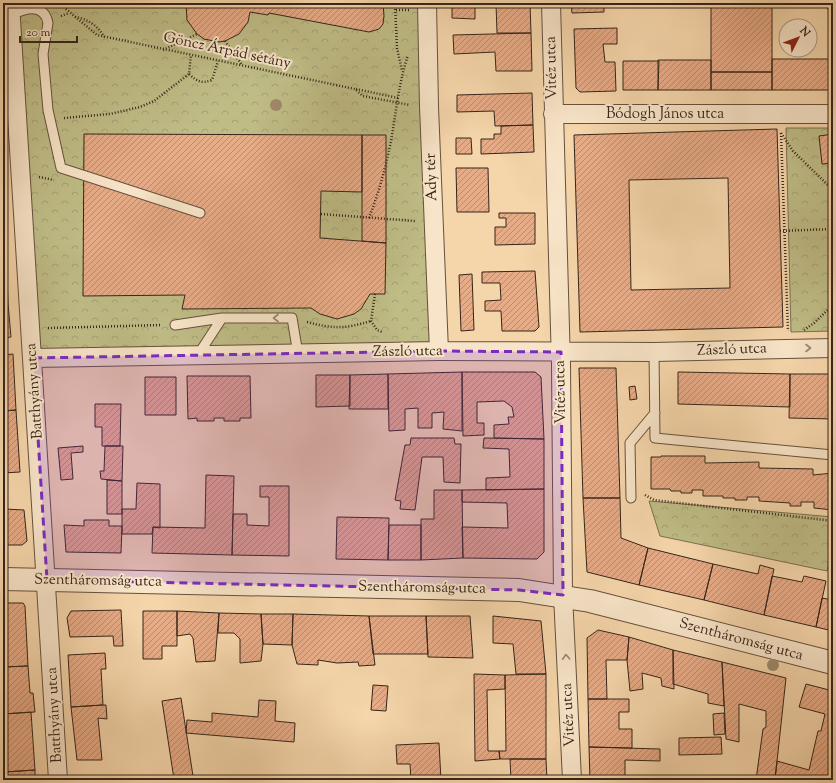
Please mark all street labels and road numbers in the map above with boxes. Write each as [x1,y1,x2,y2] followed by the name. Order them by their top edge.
[161,26,293,75] street label: Göncz Árpád sétány
[541,36,563,100] street label: Vitéz utca
[606,104,724,125] street label: Bódogh János utca
[421,152,443,201] street label: Ady tér
[697,338,767,362] street label: Zászló utca
[373,341,443,363] street label: Zászló utca
[21,342,49,440] street label: Batthyány utca
[550,360,572,424] street label: Vitéz utca
[34,569,162,593] street label: Szentháromság utca
[358,576,486,600] street label: Szentháromság utca
[677,613,806,667] street label: Szentháromság utca
[42,666,68,764] street label: Batthyány utca
[557,682,581,747] street label: Vitéz utca

